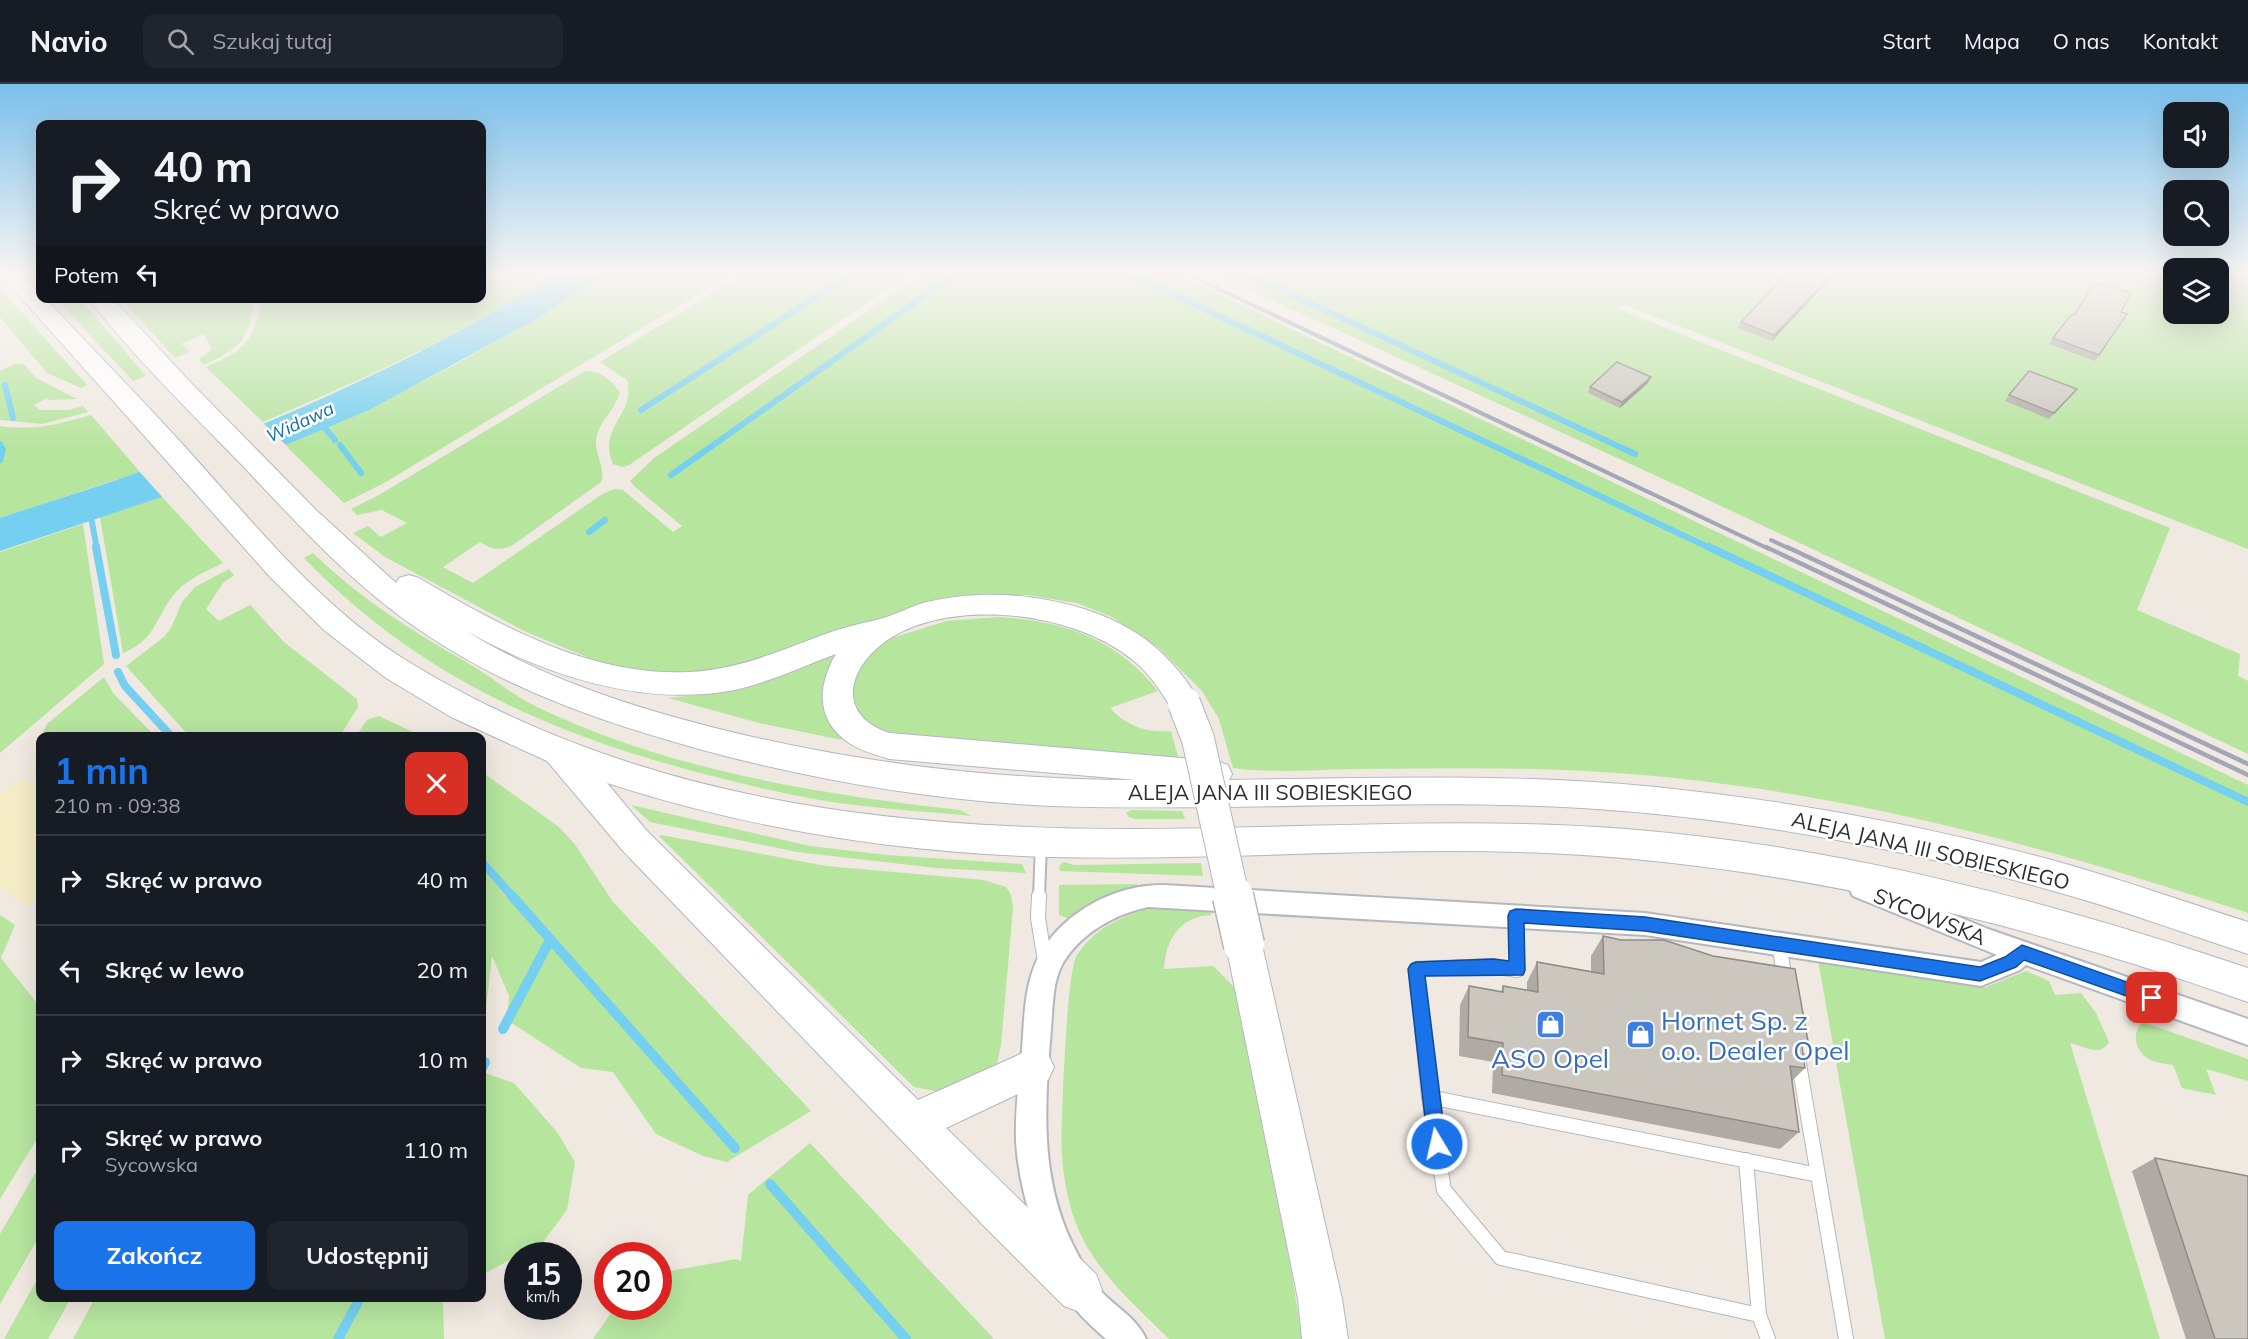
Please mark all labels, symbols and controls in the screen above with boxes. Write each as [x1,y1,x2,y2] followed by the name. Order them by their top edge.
[143,14,563,68] search box
[30,24,107,59] text: Navio
[164,25,197,58] icon: search
[212,27,332,55] text: Szukaj tutaj
[1882,28,1931,54] text: Start
[1964,28,2020,54] text: Mapa
[2053,28,2110,54] text: O nas
[2143,28,2218,54] text: Kontakt
[2163,102,2229,324] map controls
[2163,102,2229,168] button: sound
[153,140,253,193] text: 40 m
[54,144,132,222] icon: right
[2163,180,2229,246] button: search
[153,192,340,226] text: Skręć w prawo
[131,258,164,291] icon: left
[2163,258,2229,324] button: layers
[54,261,119,289] text: Potem
[262,396,338,448] water label: Widawa
[54,748,149,793] text: 1 min
[405,752,468,815] button: close
[1128,779,1412,805] street label: ALEJA JANA III SOBIESKIEGO
[54,793,180,818] text: 210 m · 09:38
[1789,805,2073,895] street label: ALEJA JANA III SOBIESKIEGO
[54,864,87,897] icon: right
[105,866,262,894] text: Skręć w prawo
[417,866,468,894] text: 40 m
[1870,882,1990,950] street label: SYCOWSKA
[54,954,87,987] icon: left
[105,956,244,984] text: Skręć w lewo
[417,956,468,984] text: 20 m
[2126,972,2177,1023] pin
[2135,981,2168,1014] icon: arrive
[1661,1004,1849,1067] place label: Hornet Sp. z o.o. Dealer Opel
[1534,1008,1566,1040] shop icon: ASO Opel
[1624,1019,1656,1051] shop icon: Hornet Sp. z o.o. Dealer Opel
[1491,1042,1609,1075] place label: ASO Opel
[54,1044,87,1077] icon: right
[105,1046,262,1074] text: Skręć w prawo
[417,1046,468,1074] text: 10 m
[1405,1112,1469,1176] position arrow
[105,1124,262,1152] text: Skręć w prawo
[54,1134,87,1167] icon: right
[403,1136,468,1164] text: 110 m
[105,1152,198,1177] text: Sycowska
[54,1221,255,1290] button: Zakończ
[267,1221,468,1290] button: Udostępnij
[594,1242,672,1320] speed limit sign: 20
[525,1255,561,1293] text: 15
[526,1287,560,1306] text: km/h

